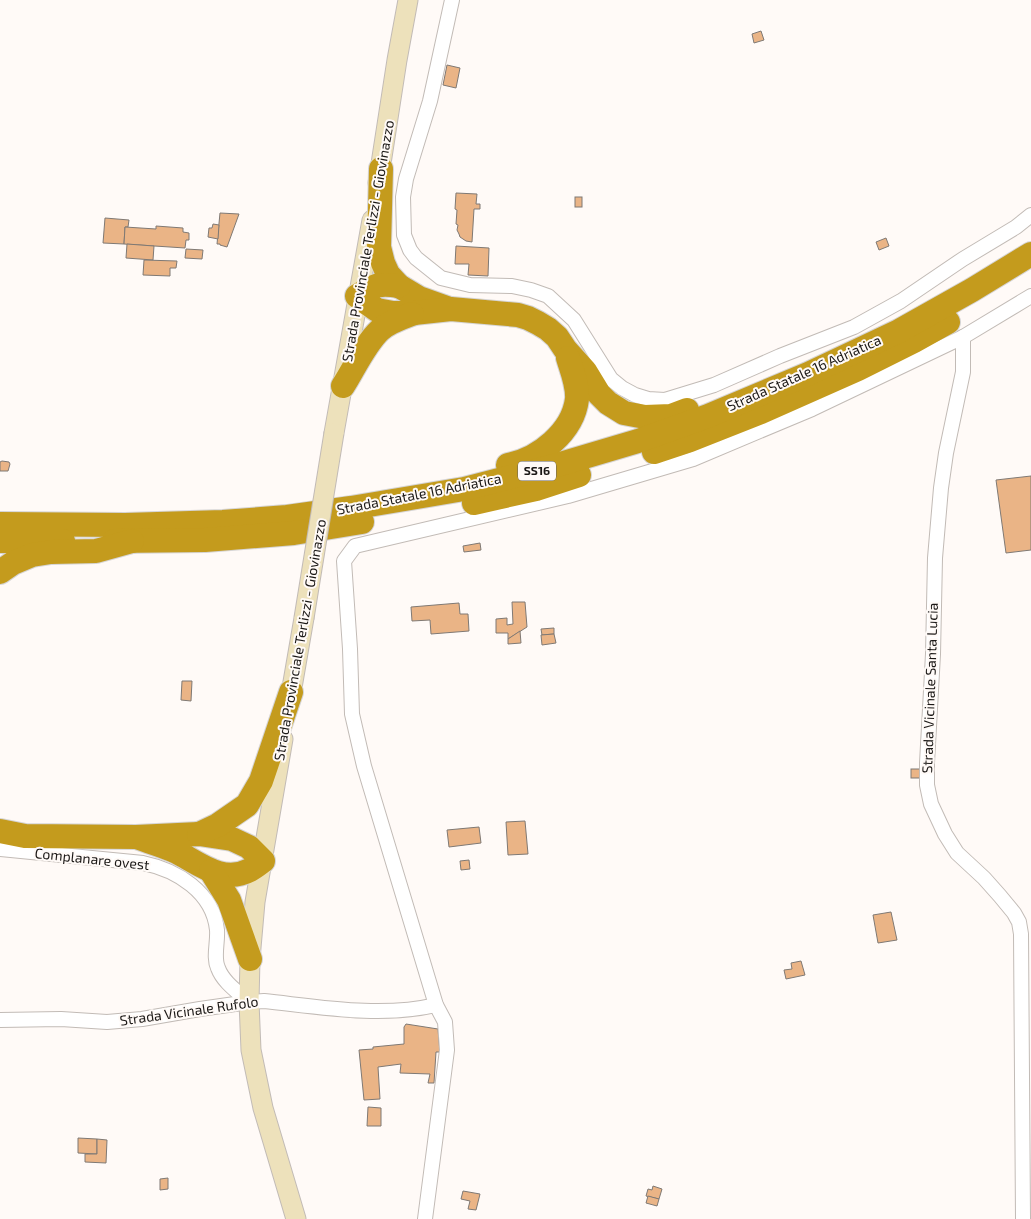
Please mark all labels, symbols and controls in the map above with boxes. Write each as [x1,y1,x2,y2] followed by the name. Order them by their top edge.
[338,119,397,363] street label: Strada Provinciale Terlizzi - Giovinazzo
[724,331,884,414] street label: Strada Statale 16 Adriatica
[518,462,556,481] road number: SS16
[335,469,503,518] street label: Strada Statale 16 Adriatica
[270,518,329,762] street label: Strada Provinciale Terlizzi - Giovinazzo
[918,602,941,774] street label: Strada Vicinale Santa Lucia
[34,844,150,873] street label: Complanare ovest
[119,992,259,1029] street label: Strada Vicinale Rufolo

